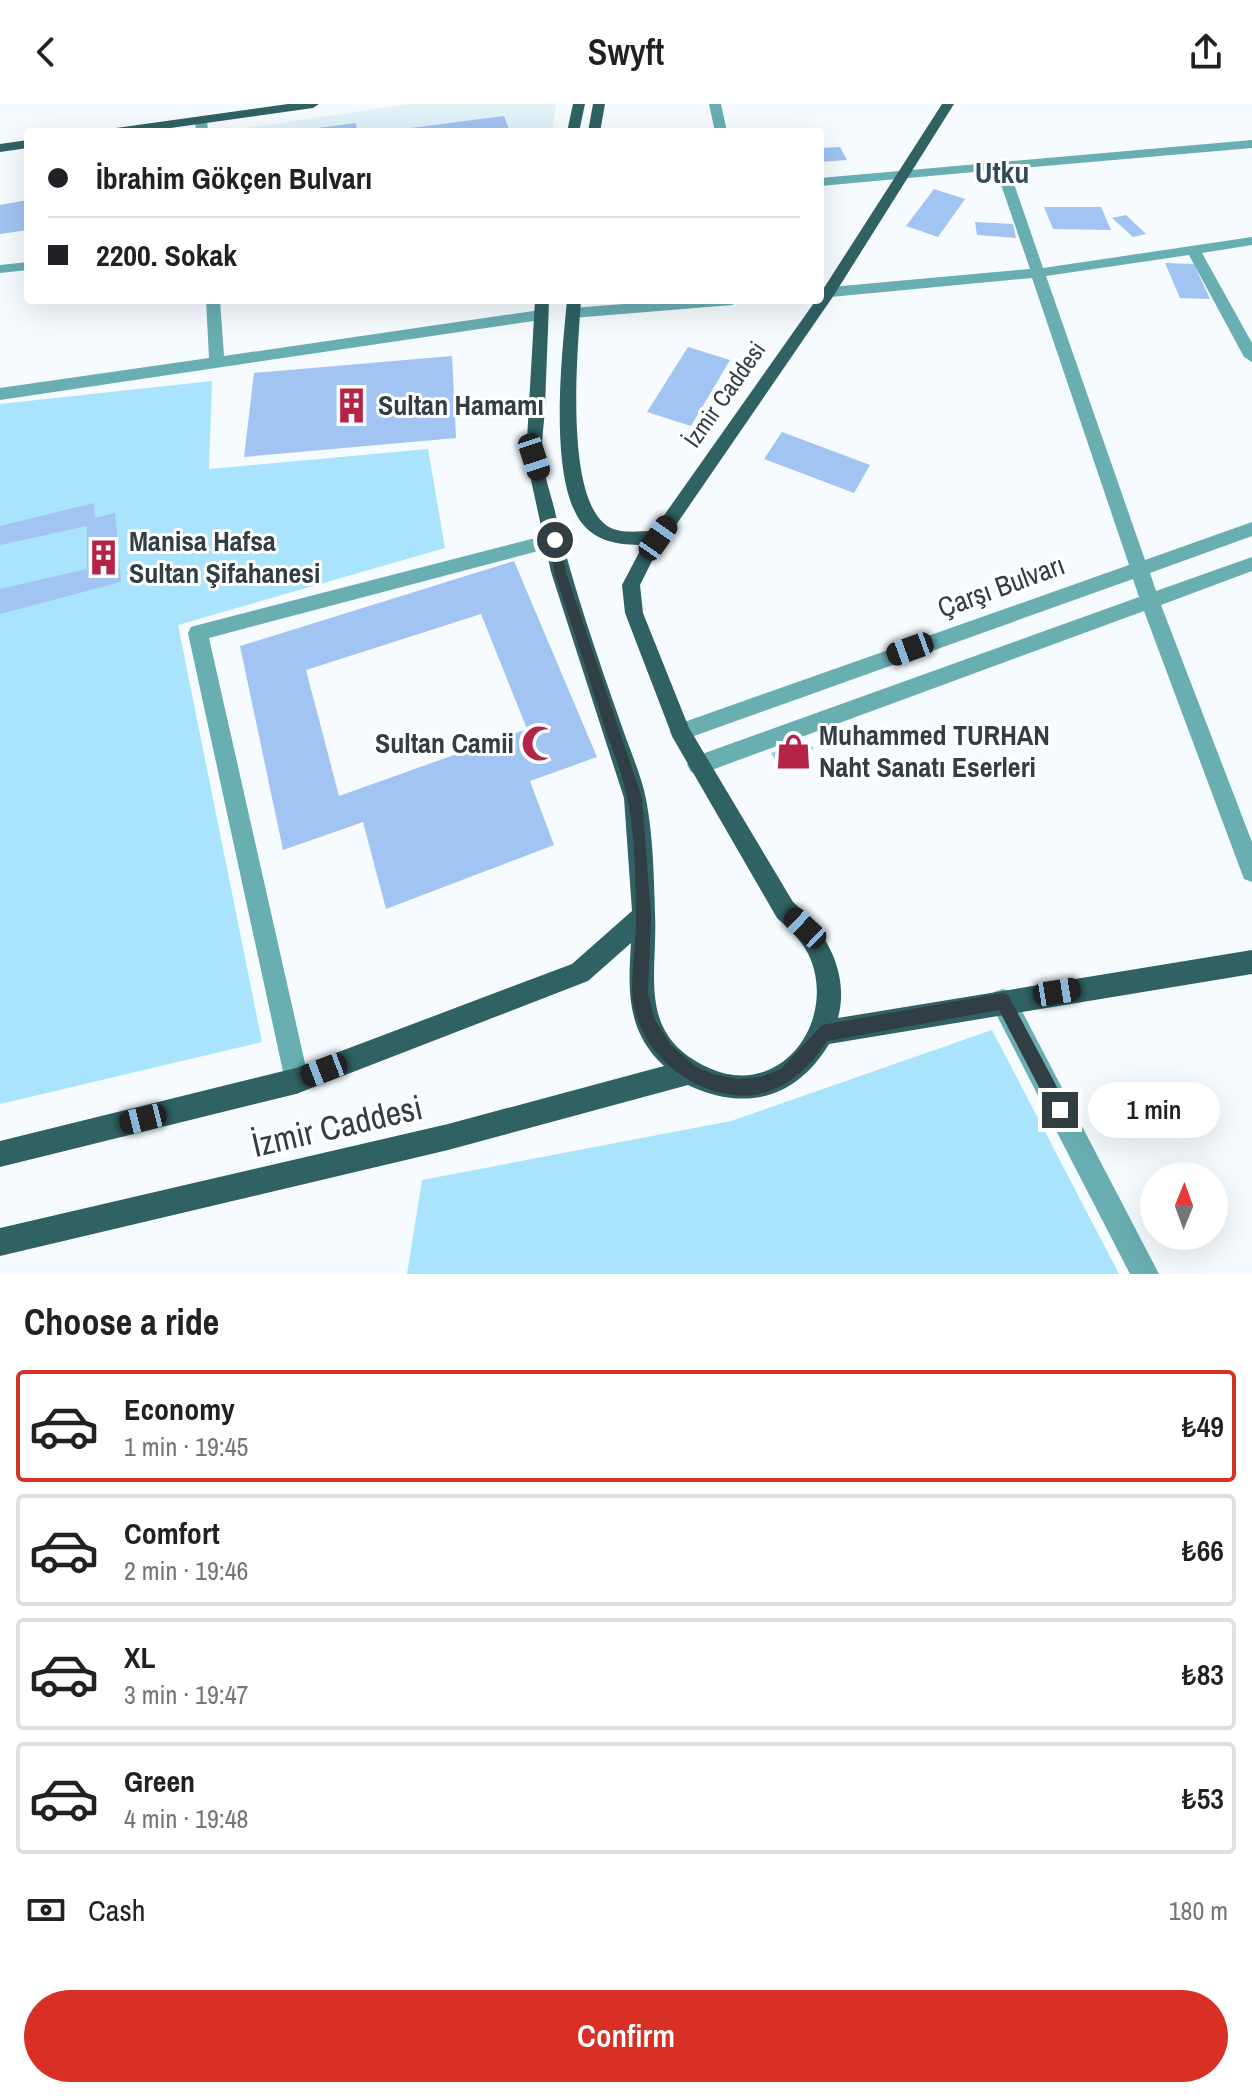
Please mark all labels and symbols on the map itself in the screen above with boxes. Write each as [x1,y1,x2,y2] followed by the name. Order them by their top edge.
[975,152,1029,192] district label: Utku
[676,335,772,453] street label: İzmir Caddesi
[333,386,371,424] building icon: Sultan Hamamı
[378,386,544,424] place label: Sultan Hamamı
[515,430,553,484] car
[634,511,682,565] car
[129,522,320,592] place label: Manisa Hafsa Sultan Şifahanesi
[537,522,573,558] route start
[84,538,122,576] building icon: Manisa Hafsa Sultan Şifahanesi
[932,545,1070,627] street label: Çarşı Bulvarı
[883,630,937,668] car
[819,716,1050,786] place label: Muhammed TURHAN Naht Sanatı Eserleri
[375,724,514,762] place label: Sultan Camii
[521,724,559,762] mosque icon: Sultan Camii
[774,732,812,770] shop icon: Muhammed TURHAN Naht Sanatı Eserleri
[779,903,831,953] car
[1031,976,1083,1008] car
[297,1050,351,1090] car
[1088,1082,1220,1138] callout: 1 min
[247,1084,427,1168] street label: İzmir Caddesi
[1042,1092,1078,1128] route end
[117,1102,169,1136] car
[1140,1162,1228,1250] north arrow

